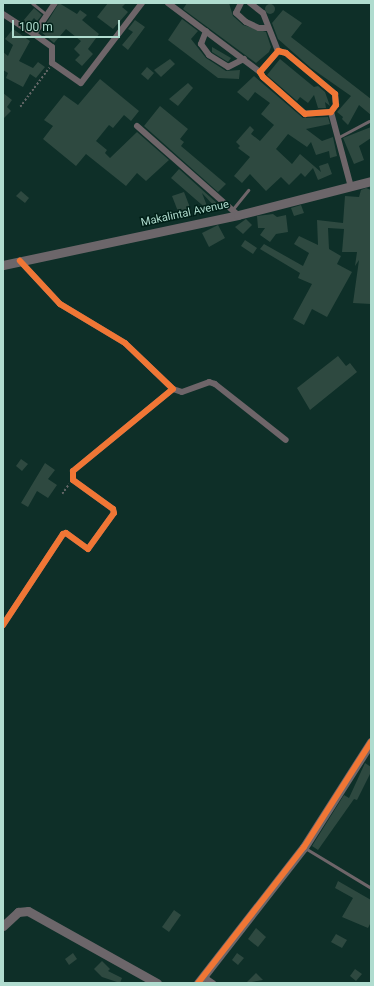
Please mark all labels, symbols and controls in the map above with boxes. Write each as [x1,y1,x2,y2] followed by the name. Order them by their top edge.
[14,12,122,38] scale bar
[19,20,53,34] text: 100 m
[140,198,230,230] street label: Makalintal Avenue

